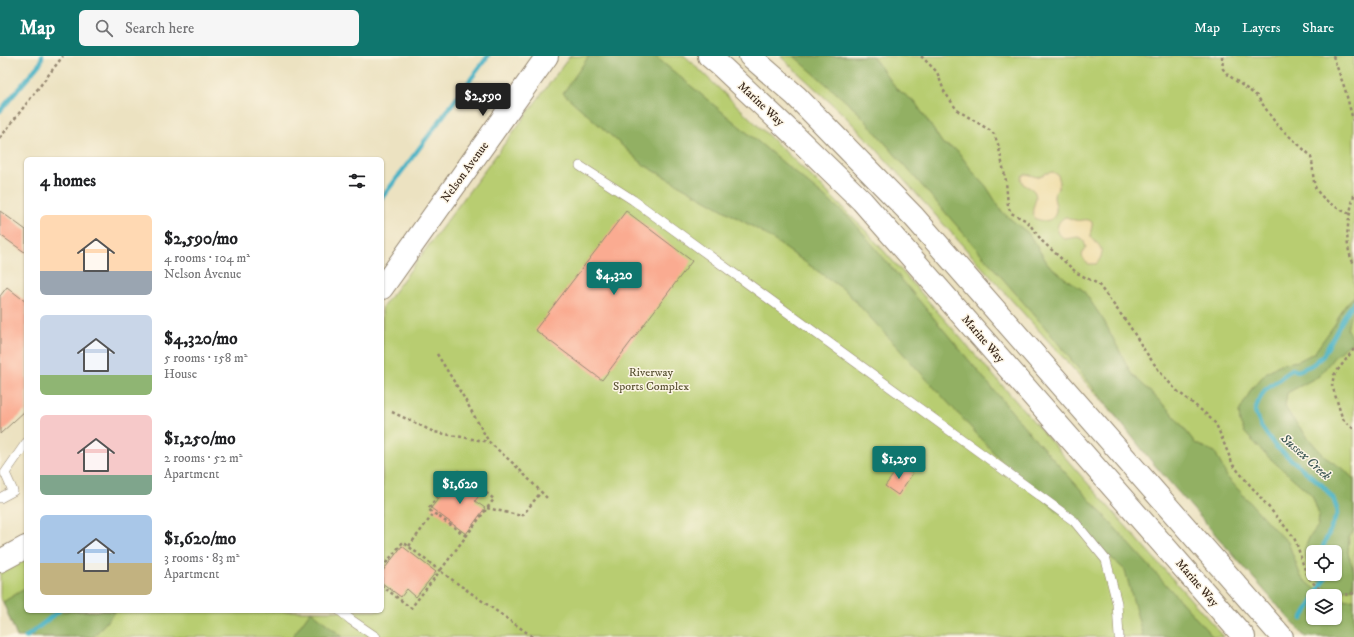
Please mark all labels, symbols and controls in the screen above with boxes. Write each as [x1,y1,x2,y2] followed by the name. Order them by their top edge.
[79,10,359,46] search box
[20,17,55,40] text: Map
[93,17,115,39] icon: search
[125,19,194,38] text: Search here
[1194,19,1220,37] text: Map
[1242,19,1280,37] text: Layers
[1302,19,1334,37] text: Share
[735,79,788,130] street label: Marine Way
[450,83,516,117] pin: $2,590
[465,88,501,104] text: $2,590
[438,139,492,205] street label: Nelson Avenue
[40,170,96,192] text: 4 homes
[346,170,368,192] icon: filters
[164,228,238,250] text: $2,590/mo
[72,231,120,279] icon: home
[164,250,250,266] text: 4 rooms · 104 m²
[581,262,647,296] pin: $4,320
[164,266,241,282] text: Nelson Avenue
[596,267,632,283] text: $4,320
[958,312,1008,366] street label: Marine Way
[164,328,238,350] text: $4,320/mo
[72,331,120,379] icon: home
[164,350,248,366] text: 5 rooms · 158 m²
[613,365,689,394] park label: Riverway Sports Complex
[164,366,197,382] text: House
[164,428,236,450] text: $1,250/mo
[1277,430,1335,484] water label: Sussex Creek
[72,431,120,479] icon: home
[866,446,932,480] pin: $1,250
[164,450,243,466] text: 2 rooms · 52 m²
[881,451,917,467] text: $1,250
[164,466,219,482] text: Apartment
[427,471,493,505] pin: $1,620
[442,476,478,492] text: $1,620
[164,528,236,550] text: $1,620/mo
[72,531,120,579] icon: home
[1306,545,1342,625] map controls
[1306,545,1342,581] button: locate
[164,550,240,566] text: 3 rooms · 83 m²
[1172,556,1222,610] street label: Marine Way
[164,566,219,582] text: Apartment
[1306,589,1342,625] button: layers

